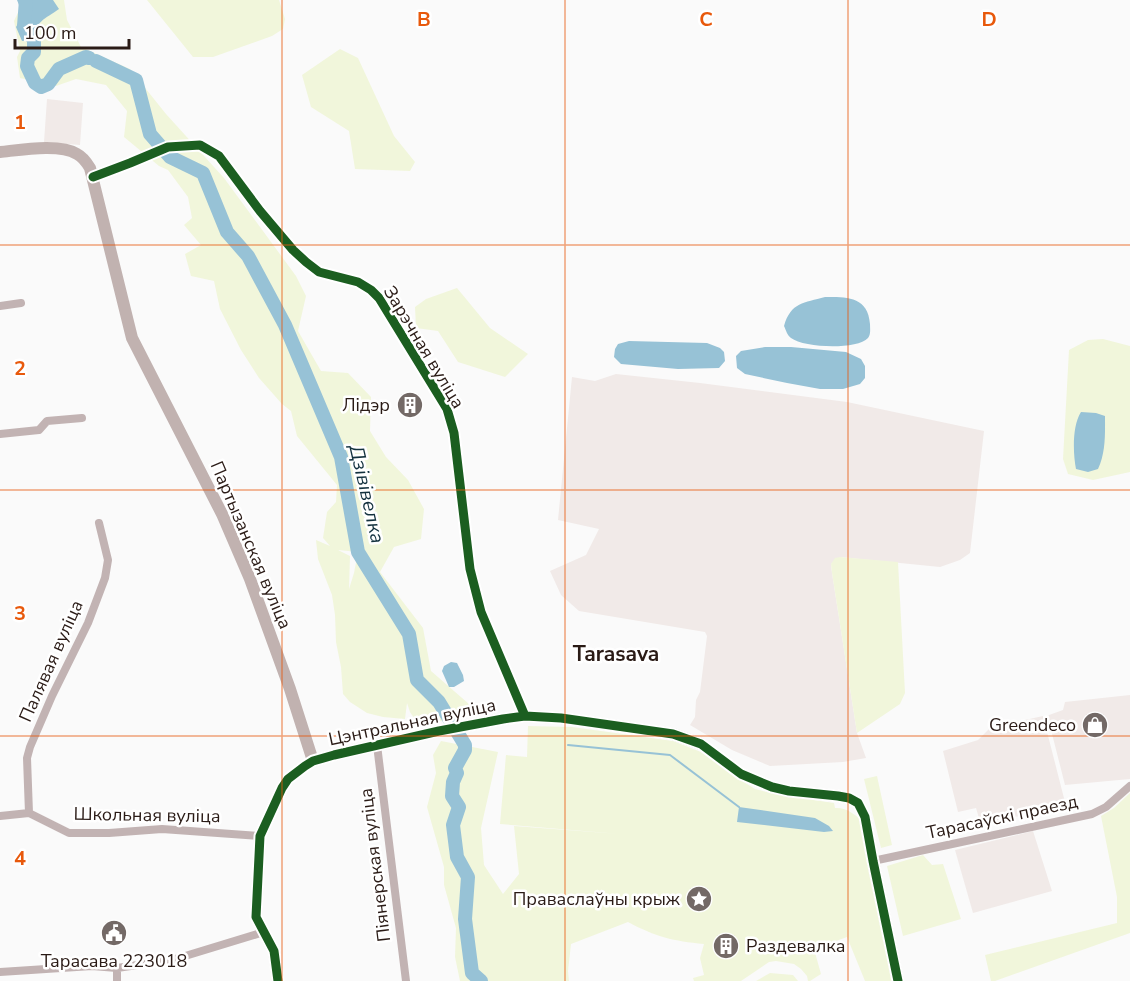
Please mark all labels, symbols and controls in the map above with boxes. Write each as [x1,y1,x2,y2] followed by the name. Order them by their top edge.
[417,6,431,33] text: B
[699,6,713,33] text: C
[981,6,997,33] text: D
[15,12,129,50] scale bar
[24,21,76,45] text: 100 m
[14,109,26,136] text: 1
[378,281,470,413] street label: Зарэчная вуліца
[14,355,26,382] text: 2
[395,390,425,420] building icon: Лідэр
[342,393,390,417] place label: Лідэр
[342,441,391,546] water label: Дзівівелка
[205,457,297,633] street label: Партызанская вуліца
[13,596,89,726] street label: Палявая вуліца
[14,600,26,627] text: 3
[573,640,659,668] district label: Tarasava
[326,693,498,751] street label: Цэнтральная вуліца
[1080,710,1110,740] shop icon: Greendeco
[989,713,1076,737] place label: Greendeco
[354,787,396,943] street label: Піянерская вуліца
[924,789,1080,845] street label: Тарасаўскі праезд
[73,802,221,828] street label: Школьная вуліца
[14,845,26,872] text: 4
[684,884,714,914] place icon: Праваслаўны крыж
[513,887,681,911] place label: Праваслаўны крыж
[99,918,129,948] public building icon: Тарасава 223018
[711,931,741,961] building icon: Раздевалка
[746,934,845,958] place label: Раздевалка
[41,949,187,973] place label: Тарасава 223018

